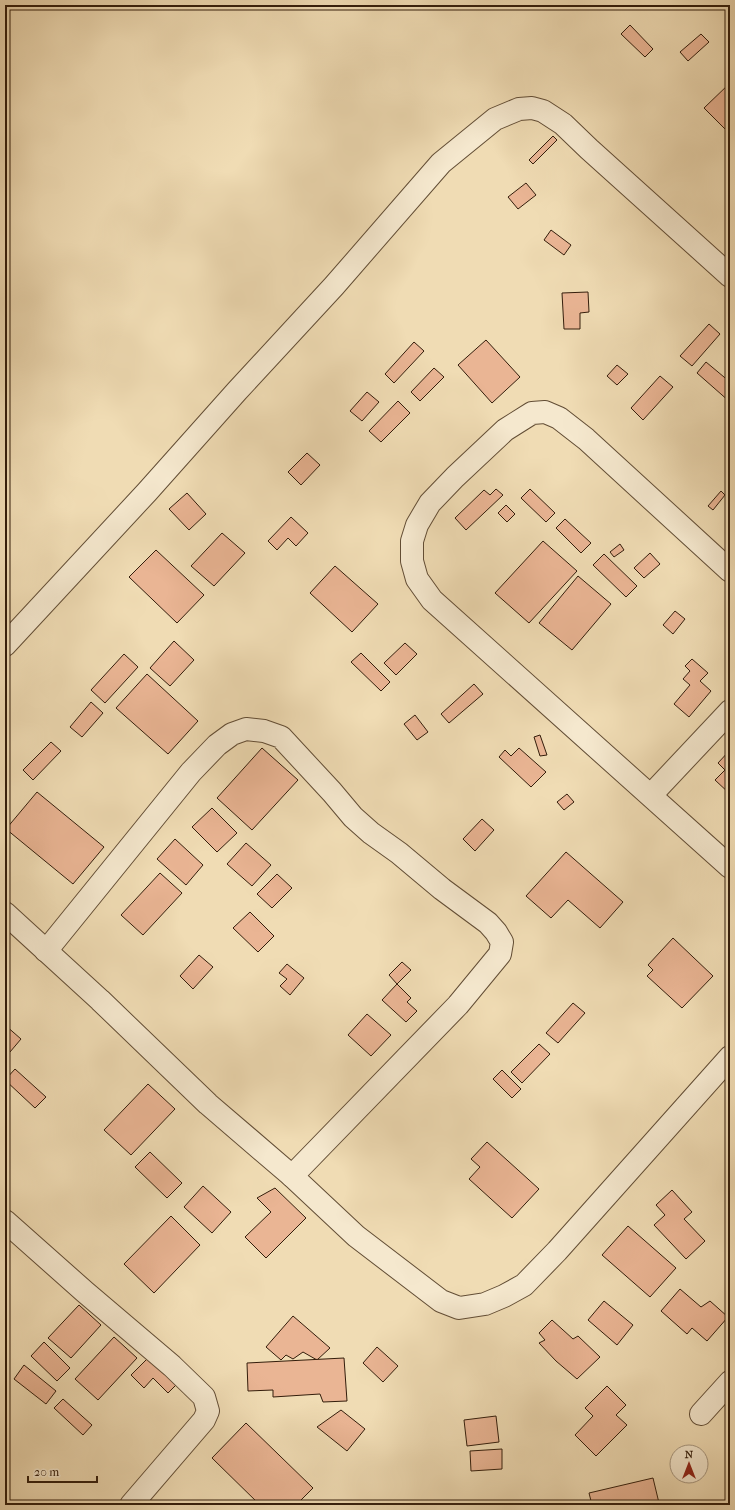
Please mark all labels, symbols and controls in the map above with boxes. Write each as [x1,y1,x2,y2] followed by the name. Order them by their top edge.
[669,1444,709,1484] north arrow
[685,1448,694,1461] text: N
[28,1458,97,1484] scale bar
[34,1465,59,1479] text: 20 m

